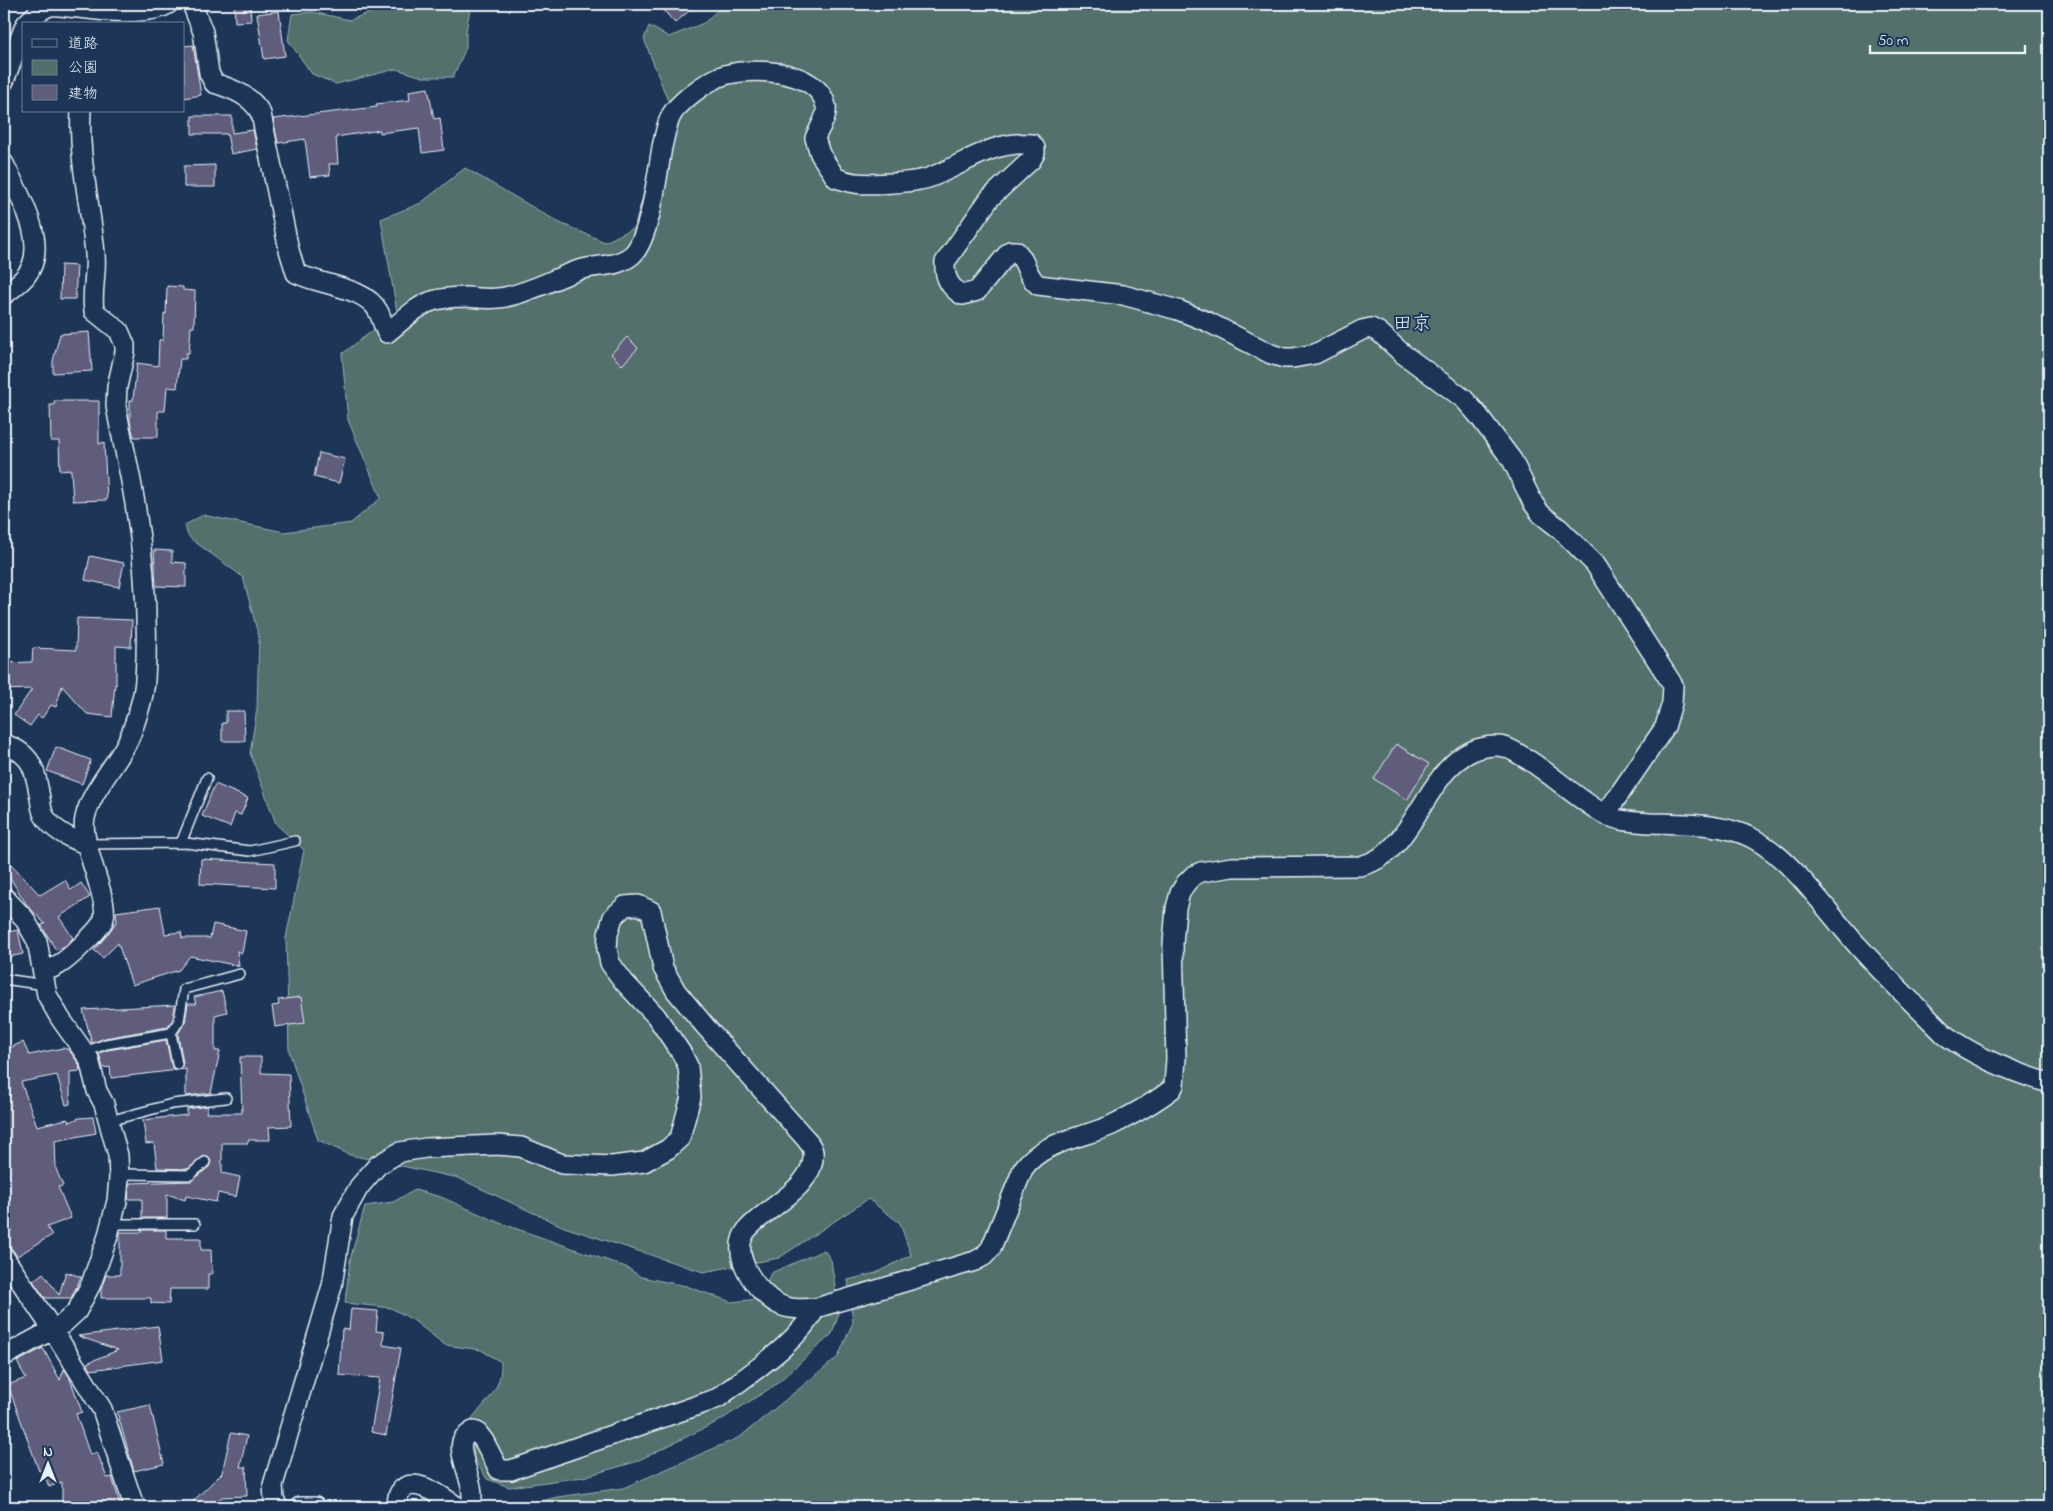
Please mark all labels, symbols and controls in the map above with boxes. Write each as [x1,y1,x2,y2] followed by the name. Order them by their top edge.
[22,22,185,112] legend
[1870,22,2026,54] scale bar
[1878,30,1909,52] text: 50 m
[68,33,98,55] text: 道路
[68,57,98,79] text: 公園
[68,83,98,105] text: 建物
[1393,311,1431,338] district label: 田京
[22,1438,72,1488] north arrow
[43,1442,53,1463] text: N

